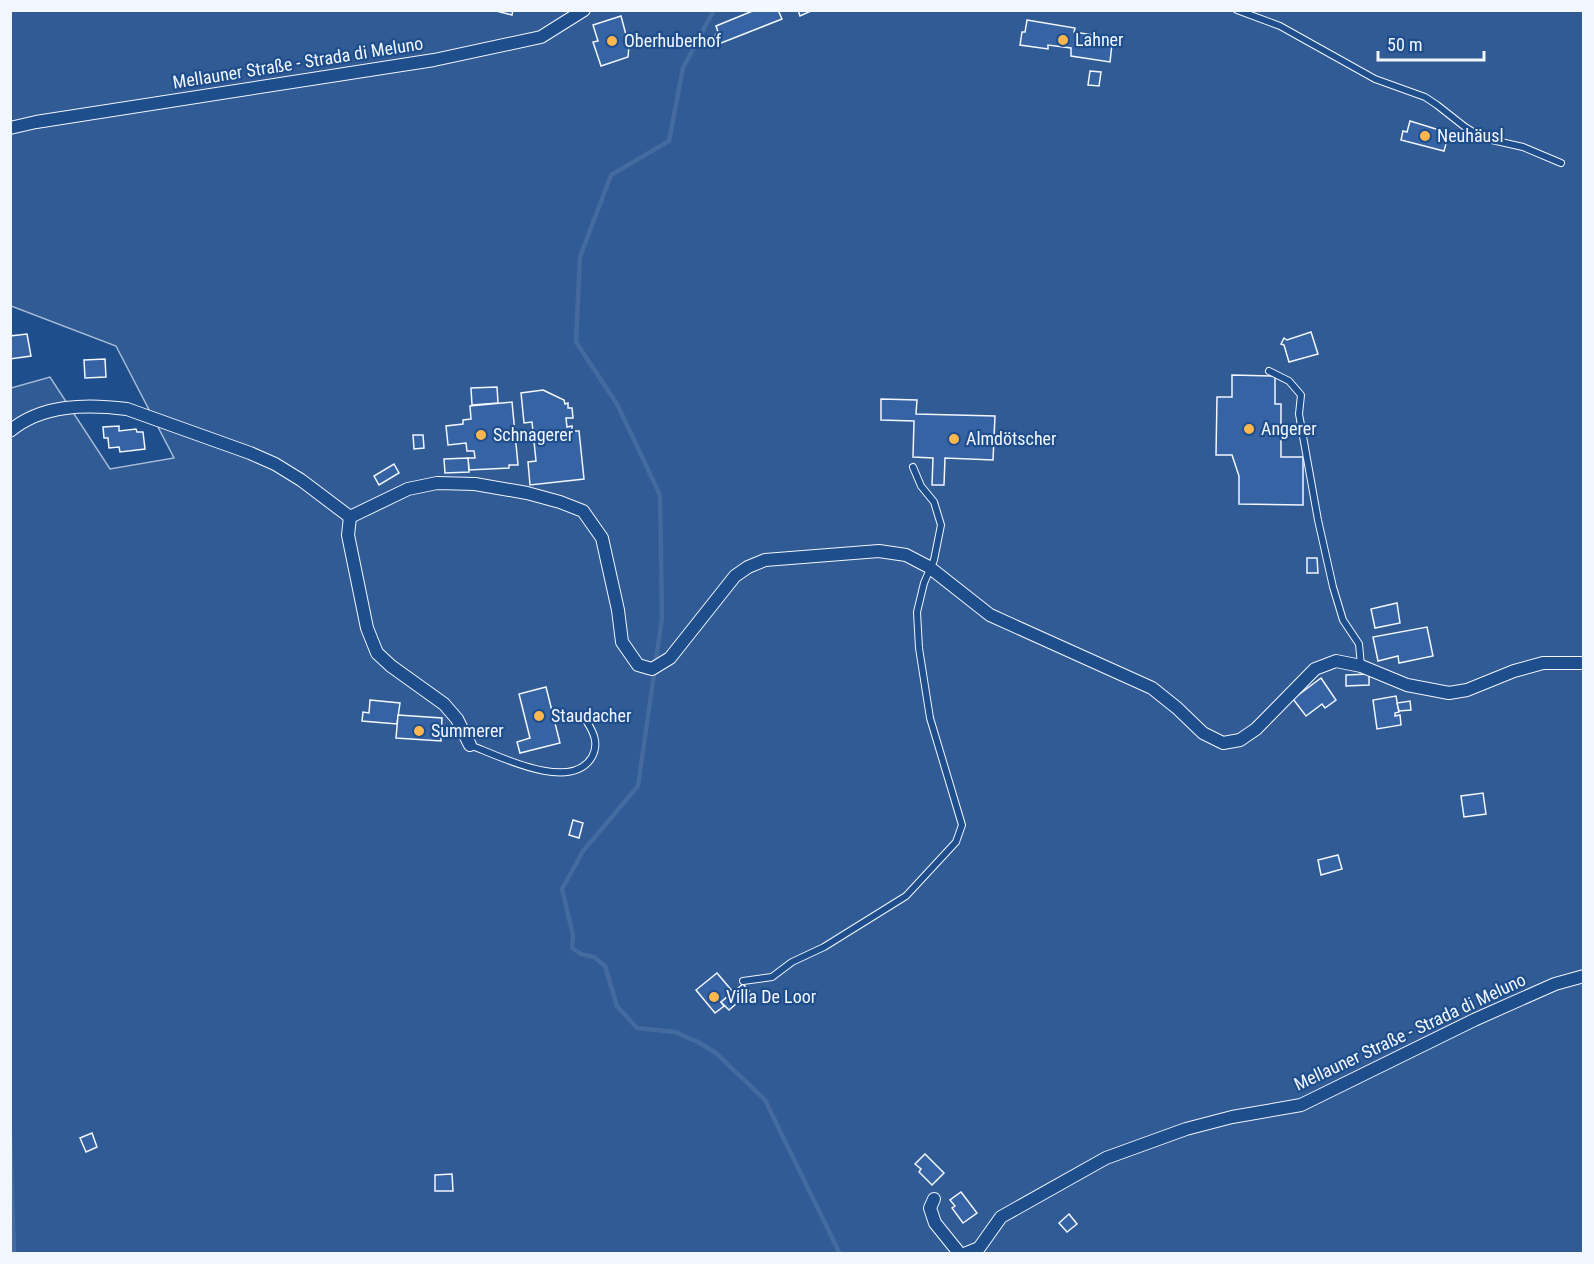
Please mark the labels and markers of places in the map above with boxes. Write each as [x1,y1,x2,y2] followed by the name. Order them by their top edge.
[1075,29,1124,50] place label: Lahner
[624,30,722,51] place label: Oberhuberhof
[1056,33,1070,47] marker: Lahner
[605,34,619,48] marker: Oberhuberhof
[1437,125,1504,146] place label: Neuhäusl
[1418,129,1432,143] marker: Neuhäusl
[1261,418,1317,439] place label: Angerer
[1242,422,1256,436] marker: Angerer
[493,424,574,445] place label: Schnagerer
[474,428,488,442] marker: Schnagerer
[966,428,1057,449] place label: Almdötscher
[947,432,961,446] marker: Almdötscher
[551,705,632,726] place label: Staudacher
[532,709,546,723] marker: Staudacher
[431,720,504,741] place label: Summerer
[412,724,426,738] marker: Summerer
[726,986,817,1007] place label: Villa De Loor
[707,990,721,1004] marker: Villa De Loor

